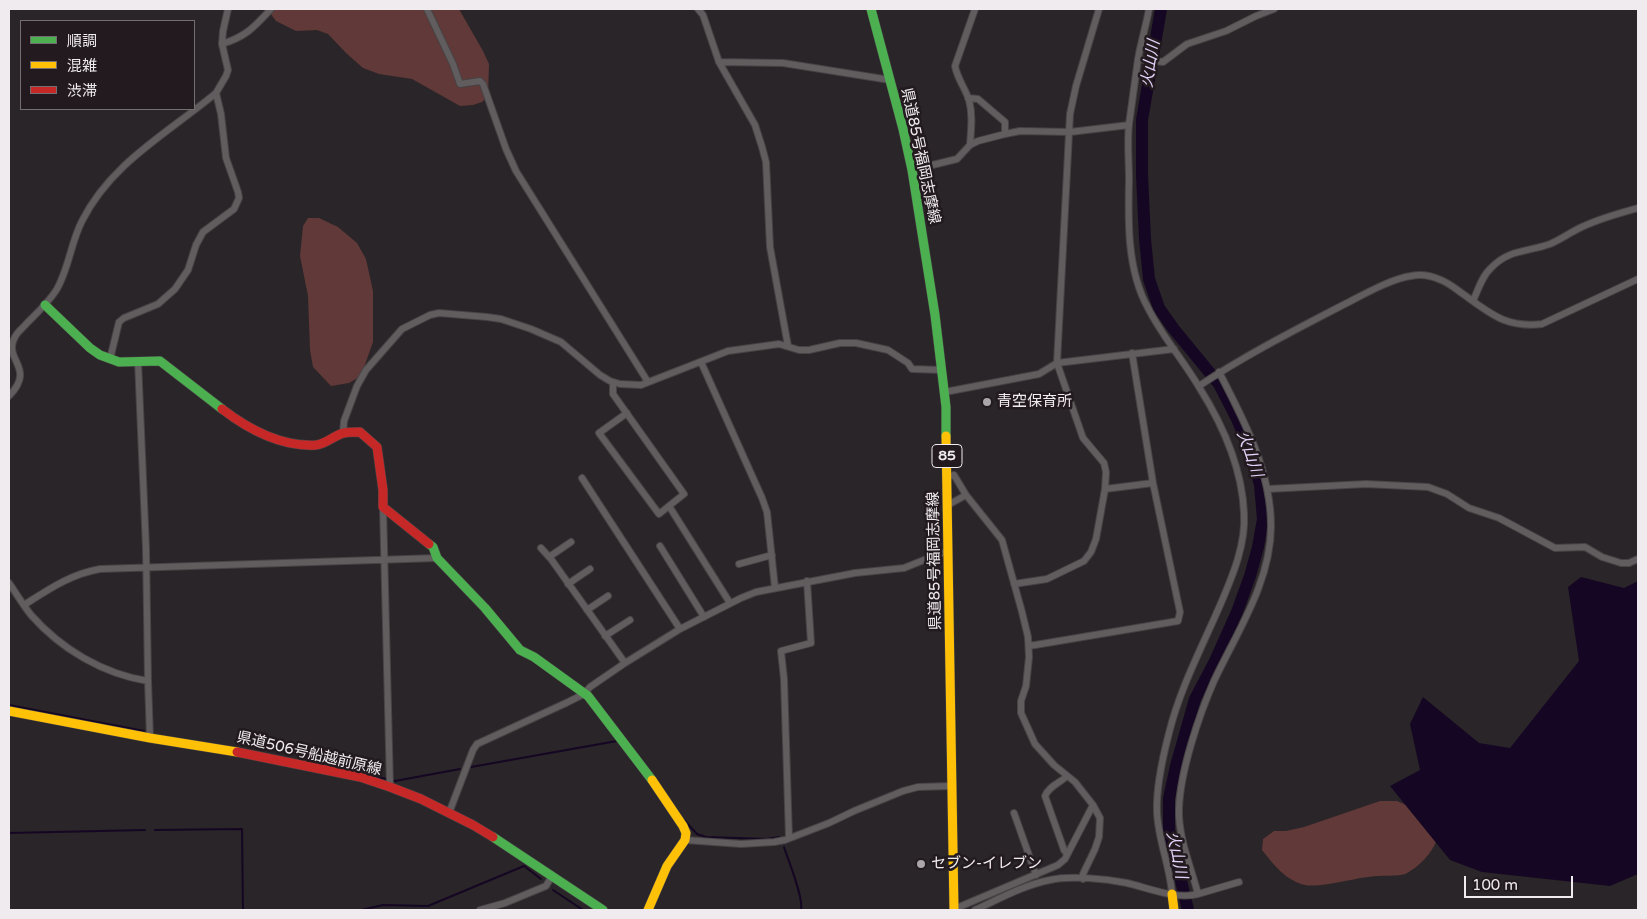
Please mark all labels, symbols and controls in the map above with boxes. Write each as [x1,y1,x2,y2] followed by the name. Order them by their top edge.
[20,20,195,110] legend
[67,32,97,50] text: 順調
[1138,39,1164,89] water label: 火山川
[67,57,97,75] text: 混雑
[67,82,97,100] text: 渋滞
[897,86,943,226] street label: 県道85号福岡志摩線
[997,393,1072,411] place label: 青空保育所
[981,396,993,408] marker: 青空保育所
[1232,428,1266,480] water label: 火山川
[932,444,962,468] road number: 85
[925,491,945,631] street label: 県道85号福岡志摩線
[235,729,383,779] street label: 県道506号船越前原線
[1162,830,1190,880] water label: 火山川
[931,855,1042,873] place label: セブン-イレブン
[915,858,927,870] marker: セブン-イレブン
[1467,866,1576,898] scale bar
[1472,876,1518,894] text: 100 m

